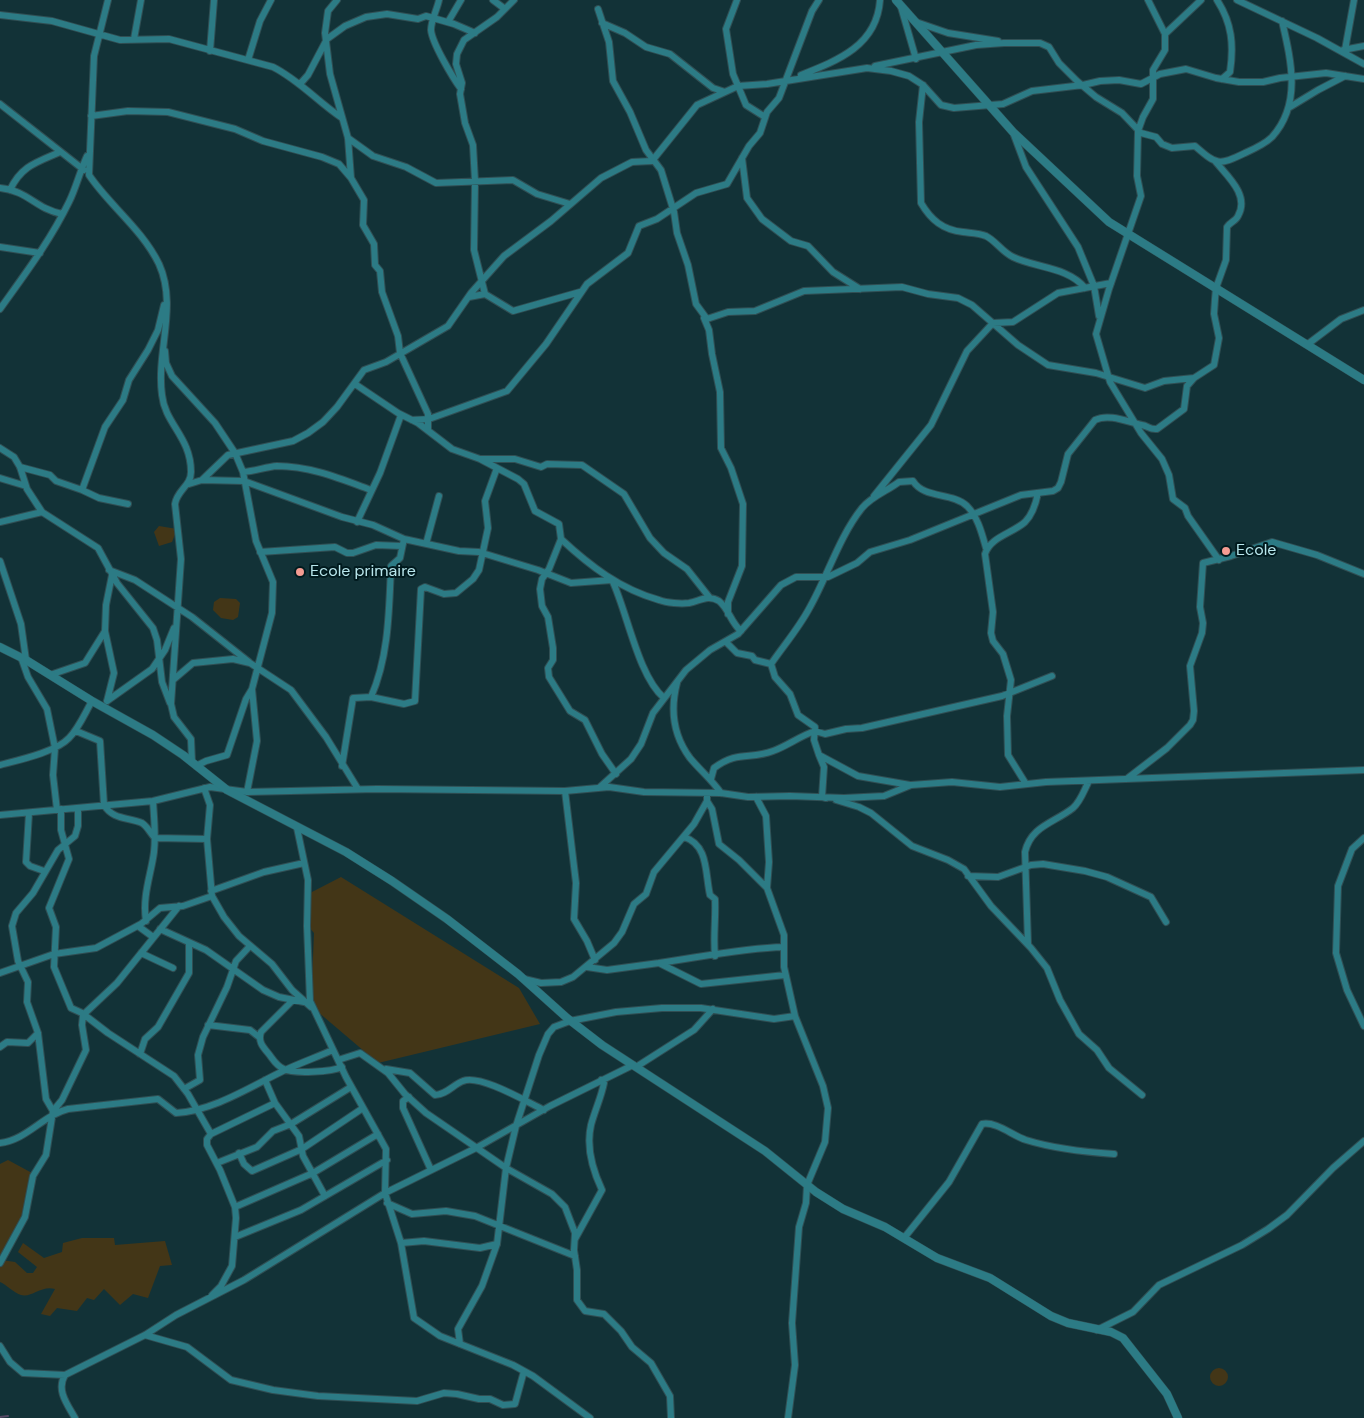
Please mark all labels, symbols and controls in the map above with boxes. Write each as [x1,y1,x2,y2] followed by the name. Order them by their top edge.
[1236,541,1276,561] place label: Ecole
[1220,545,1232,557] marker: Ecole
[310,562,416,582] place label: Ecole primaire
[294,566,306,578] marker: Ecole primaire

